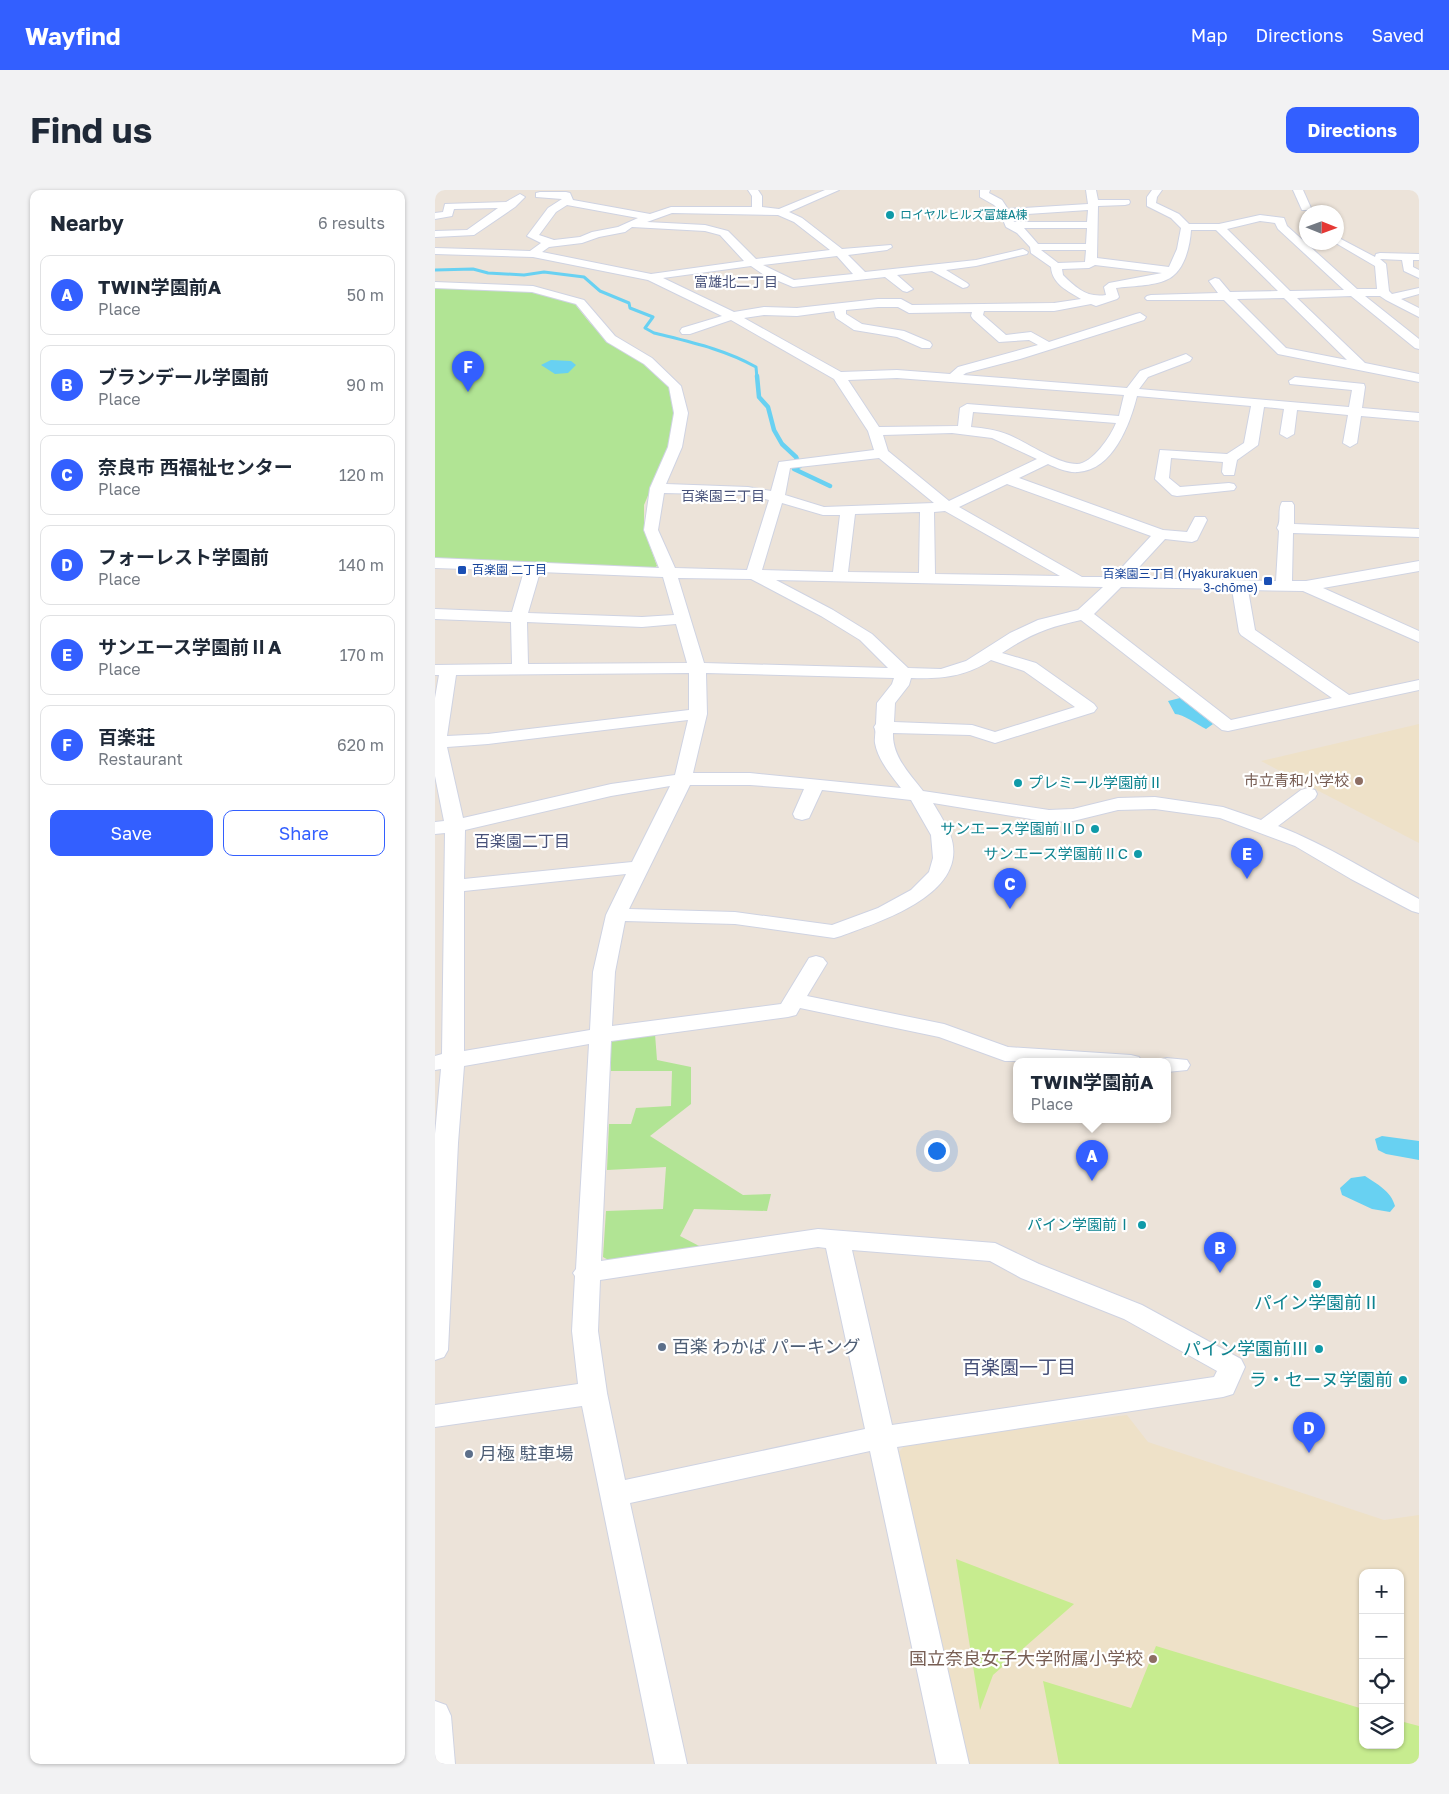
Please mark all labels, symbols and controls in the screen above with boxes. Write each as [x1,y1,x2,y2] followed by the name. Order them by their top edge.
[25,21,121,50] text: Wayfind
[1191,24,1227,46] text: Map
[1255,24,1343,46] text: Directions
[1371,24,1424,46] text: Saved
[1286,107,1419,153] button: Directions
[30,109,152,151] text: Find us
[1299,205,1344,250] north arrow
[900,207,1028,222] place label: ロイヤルヒルズ富雄A棟
[884,209,896,221] marker: ロイヤルヒルズ富雄A棟
[50,210,124,236] text: Nearby
[318,213,385,233] text: 6 results
[694,273,778,290] district label: 富雄北二丁目
[98,275,221,298] text: TWIN学園前A
[61,285,73,305] text: A
[347,285,384,305] text: 50 m
[98,299,141,319] text: Place
[452,351,484,392] pin: F
[98,365,269,388] text: ブランデール学園前
[61,375,73,395] text: B
[346,375,384,395] text: 90 m
[98,389,141,409] text: Place
[98,455,293,478] text: 奈良市 西福祉センター
[61,465,73,485] text: C
[339,465,384,485] text: 120 m
[98,479,141,499] text: Place
[681,487,765,504] district label: 百楽園三丁目
[98,545,269,568] text: フォーレスト学園前
[61,555,73,575] text: D
[338,555,384,575] text: 140 m
[472,562,547,577] place label: 百楽園 二丁目
[456,564,468,576] marker: 百楽園 二丁目
[1102,566,1258,595] place label: 百楽園三丁目 (Hyakurakuen 3-chōme)
[98,569,141,589] text: Place
[1262,575,1274,587] marker: 百楽園三丁目 (Hyakurakuen 3-chōme)
[98,635,282,658] text: サンエース学園前ⅡA
[62,645,72,665] text: E
[340,645,384,665] text: 170 m
[98,659,141,679] text: Place
[98,725,155,748] text: 百楽荘
[62,735,72,755] text: F
[337,735,384,755] text: 620 m
[98,749,183,769] text: Restaurant
[1244,771,1349,789] place label: 市立青和小学校
[1028,773,1163,791] place label: プレミール学園前Ⅱ
[1353,775,1365,787] marker: 市立青和小学校
[1012,777,1024,789] marker: プレミール学園前Ⅱ
[50,810,213,856] button: Save
[223,810,385,856] button: Share
[940,819,1085,837] place label: サンエース学園前ⅡD
[1089,823,1101,835] marker: サンエース学園前ⅡD
[474,831,570,851] district label: 百楽園二丁目
[1231,838,1263,879] pin: E
[984,844,1128,862] place label: サンエース学園前ⅡC
[1132,848,1144,860] marker: サンエース学園前ⅡC
[994,868,1026,909] pin: C
[1013,1058,1171,1123] popup
[1030,1070,1154,1093] text: TWIN学園前A
[1030,1094,1073,1114] text: Place
[924,1138,950,1164] your location
[1076,1140,1108,1181] pin: A
[1027,1215,1132,1233] place label: パイン学園前Ⅰ
[1136,1219,1148,1231] marker: パイン学園前Ⅰ
[1204,1232,1236,1273] pin: B
[1311,1278,1323,1290] marker: パイン学園前Ⅱ
[1254,1291,1380,1313] place label: パイン学園前Ⅱ
[672,1335,860,1357] place label: 百楽 わかば パーキング
[1183,1337,1309,1359] place label: パイン学園前Ⅲ
[656,1341,668,1353] marker: 百楽 わかば パーキング
[1313,1343,1325,1355] marker: パイン学園前Ⅲ
[962,1355,1076,1378] district label: 百楽園一丁目
[1249,1368,1393,1390] place label: ラ・セーヌ学園前
[1397,1374,1409,1386] marker: ラ・セーヌ学園前
[1293,1412,1325,1453] pin: D
[479,1442,574,1464] place label: 月極 駐車場
[463,1448,475,1460] marker: 月極 駐車場
[1359,1569,1404,1749] map controls
[1359,1569,1404,1614] button: +
[1359,1614,1404,1659] button: −
[909,1647,1143,1669] place label: 国立奈良女子大学附属小学校
[1147,1653,1159,1665] marker: 国立奈良女子大学附属小学校
[1359,1659,1404,1704] button: locate
[1359,1704,1404,1749] button: layers

